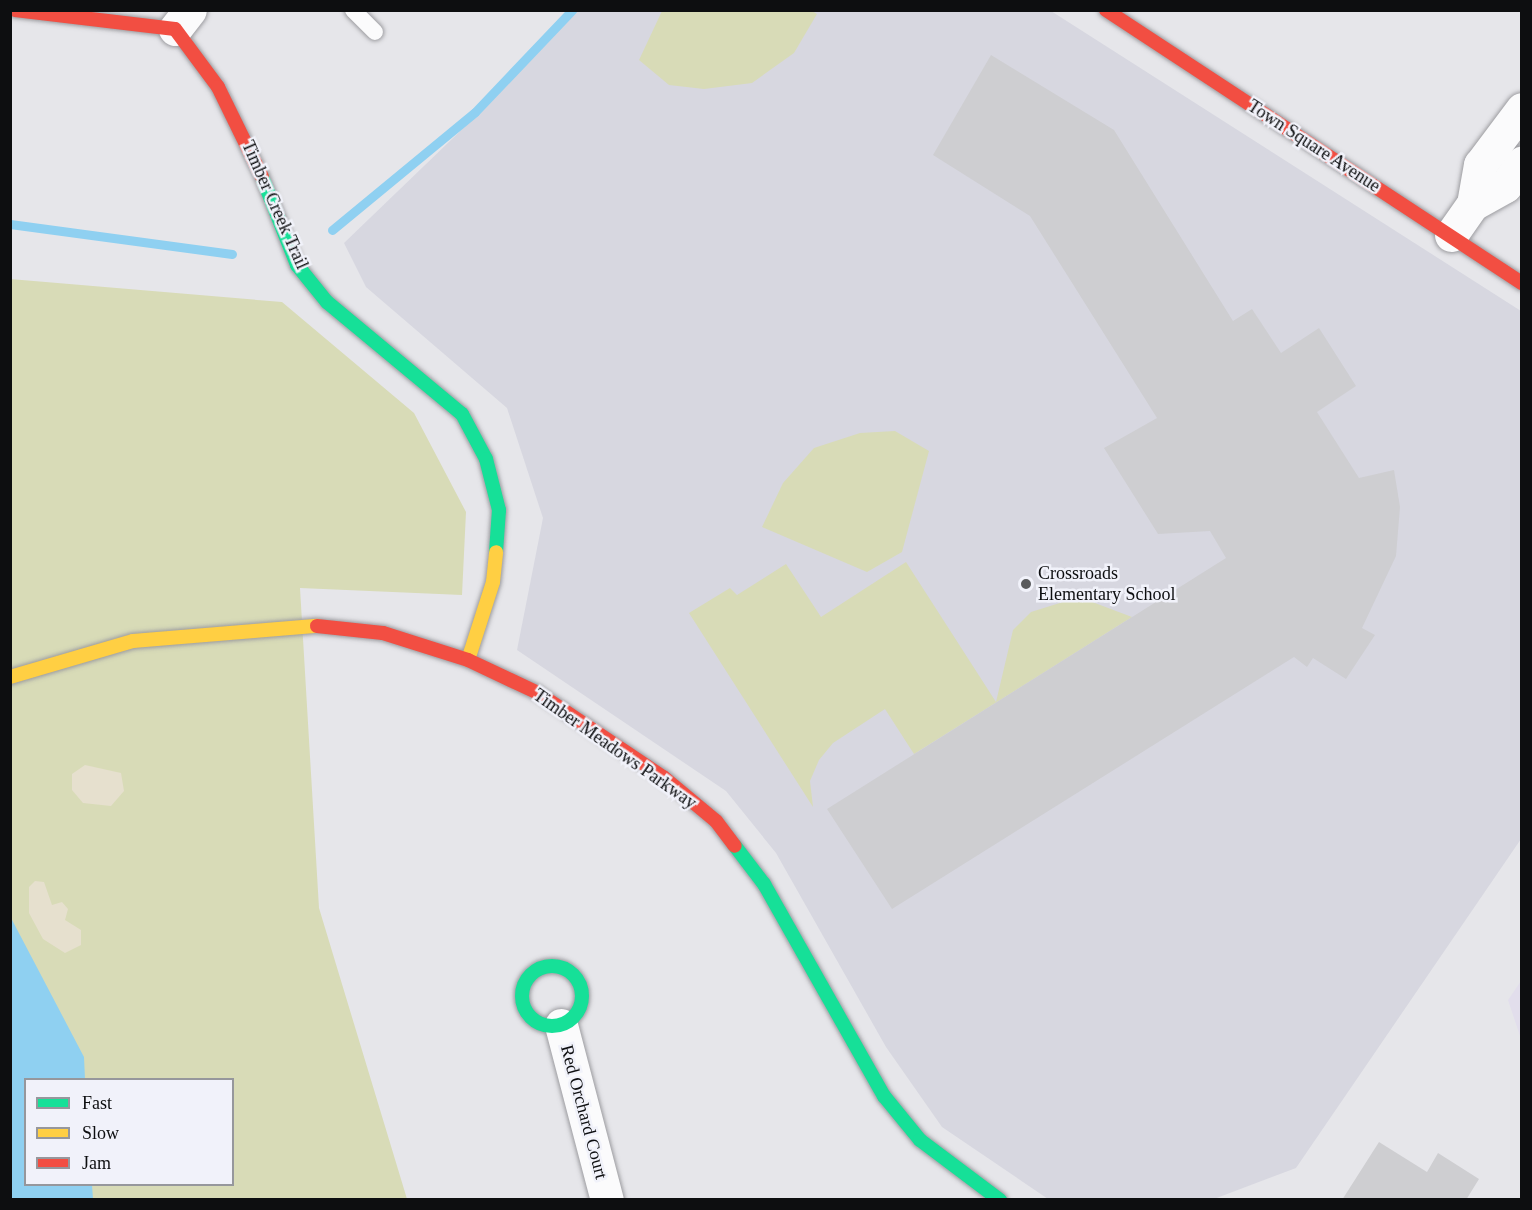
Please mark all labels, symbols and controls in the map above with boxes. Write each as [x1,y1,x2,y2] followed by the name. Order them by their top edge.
[1243,95,1385,197] street label: Town Square Avenue
[237,137,313,273] street label: Timber Creek Trail
[1038,563,1175,606] place label: Crossroads Elementary School
[1019,577,1033,591] marker: Crossroads Elementary School
[529,684,701,814] street label: Timber Meadows Parkway
[556,1043,612,1181] street label: Red Orchard Court
[24,1078,234,1186] legend
[82,1093,112,1113] text: Fast
[82,1123,119,1143] text: Slow
[82,1153,111,1173] text: Jam

